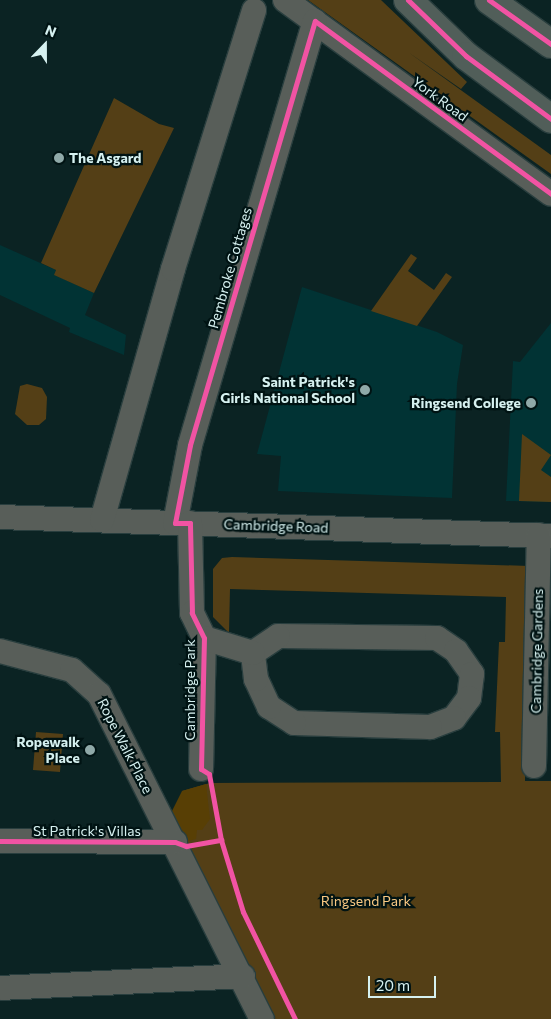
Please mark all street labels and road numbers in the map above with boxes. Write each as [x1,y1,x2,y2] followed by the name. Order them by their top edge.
[409,73,471,125] street label: York Road
[205,205,255,331] street label: Pembroke Cottages
[223,516,329,536] street label: Cambridge Road
[528,588,546,714] street label: Cambridge Gardens
[182,639,198,741] street label: Cambridge Park
[94,696,156,796] street label: Rope Walk Place
[33,823,141,839] street label: St Patrick's Villas

